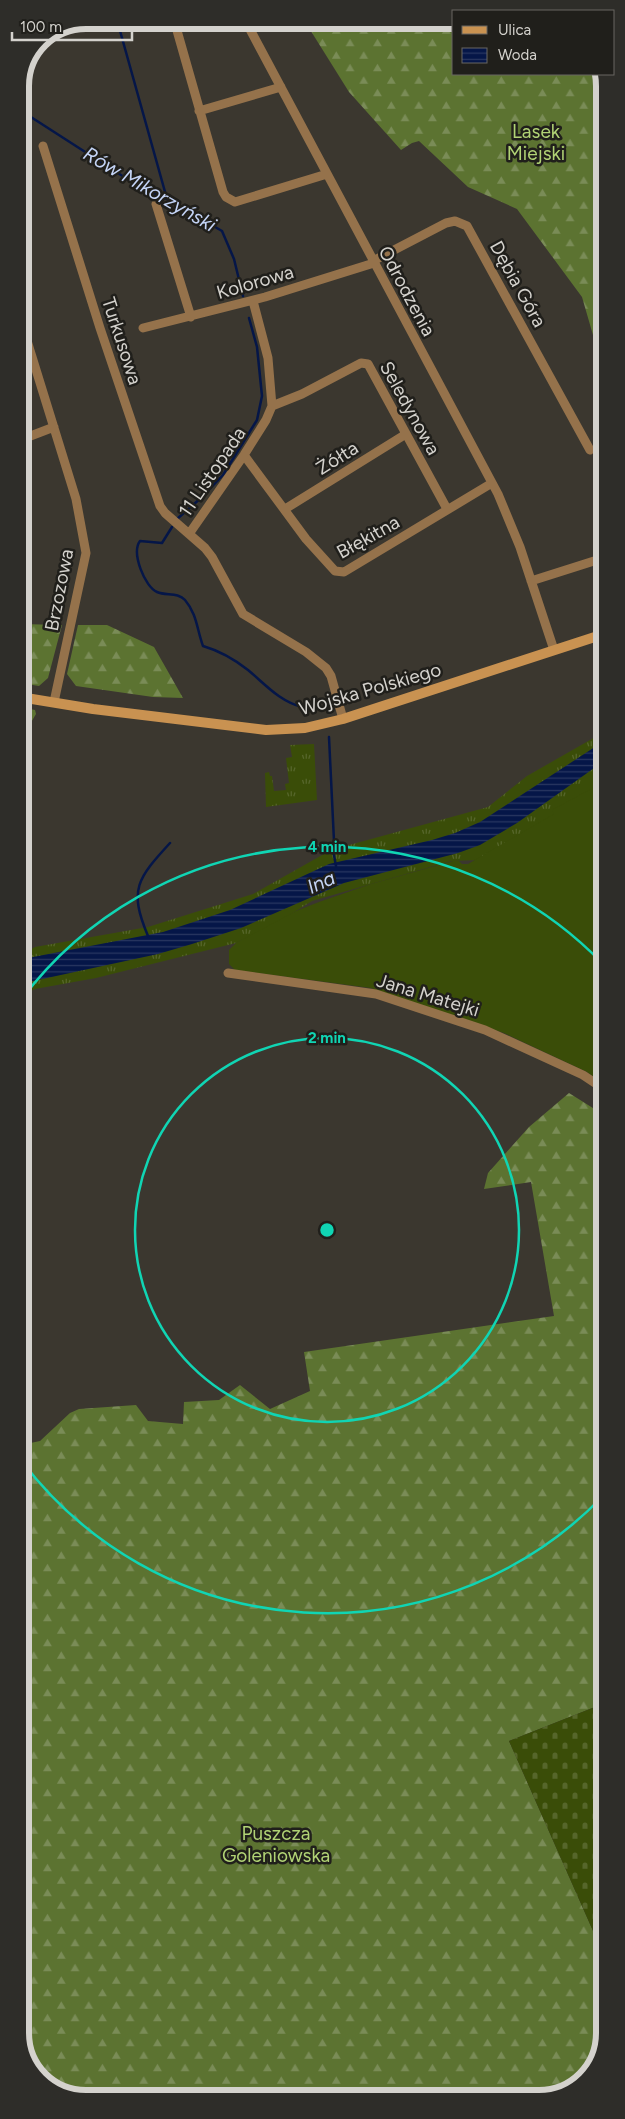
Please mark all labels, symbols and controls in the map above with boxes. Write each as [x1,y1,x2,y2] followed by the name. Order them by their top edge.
[12,10,132,42] scale bar
[452,10,615,75] legend
[20,18,62,36] text: 100 m
[498,21,531,39] text: Ulica
[498,46,537,64] text: Woda
[507,120,565,165] park label: Lasek Miejski
[79,141,221,237] water label: Rów Mikorzyński
[485,237,551,331] street label: Dębia Góra
[374,242,440,340] street label: Odrodzenia
[214,260,296,304] street label: Kolorowa
[97,294,147,388] street label: Turkusowa
[375,357,445,459] street label: Seledynowa
[174,423,250,521] street label: 11 Listopada
[312,436,362,480] street label: Żółta
[332,510,404,564] street label: Błękitna
[40,547,78,633] street label: Brzozowa
[296,658,444,720] street label: Wojska Polskiego
[308,838,346,856] text: 4 min
[303,865,339,899] water label: Ina
[374,968,482,1022] street label: Jana Matejki
[308,1029,346,1047] text: 2 min
[318,1221,336,1239] centre of rings
[222,1822,330,1867] park label: Puszcza Goleniowska

